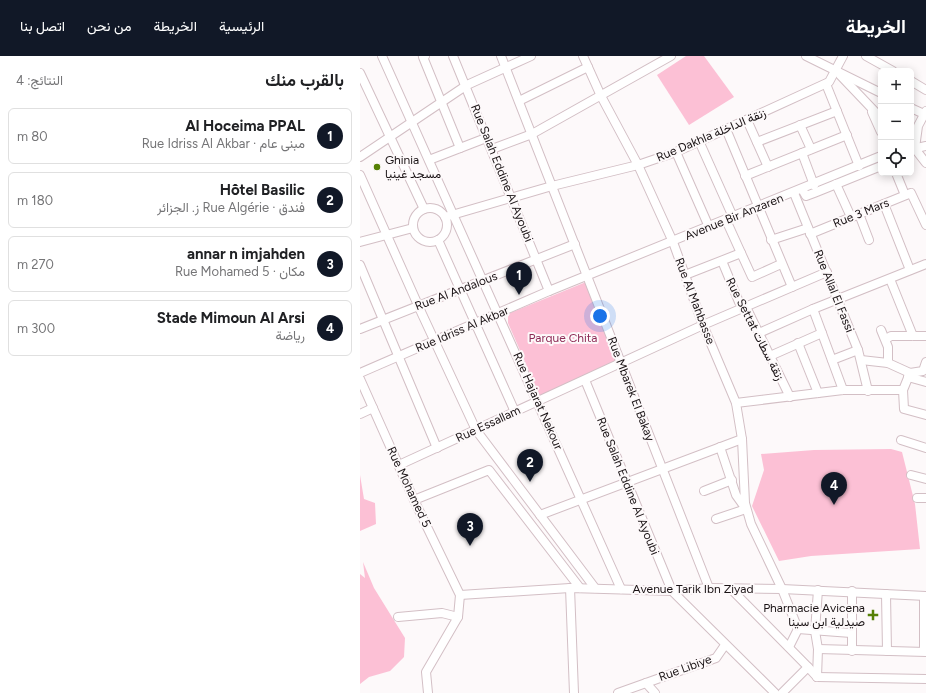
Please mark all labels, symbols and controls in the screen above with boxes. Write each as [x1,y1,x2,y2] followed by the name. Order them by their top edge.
[846,15,906,38] text: الخريطة
[20,18,65,35] text: اتصل بنا
[87,18,132,35] text: من نحن
[154,18,197,35] text: الخريطة
[219,18,264,35] text: الرئيسية
[878,68,914,176] map controls
[878,68,914,104] button: +
[265,70,344,90] text: بالقرب منك
[16,73,63,88] text: النتائج: 4
[468,102,536,244] street label: Rue Salah Eddine Al Ayoubi
[878,104,914,140] button: −
[654,106,768,165] street label: Rue Dakhla زنقة الداخلة
[185,117,305,135] text: Al Hoceima PPAL
[17,129,48,144] text: 80 m
[327,129,333,144] text: 1
[142,136,305,151] text: مبنى عام · Rue Idriss Al Akbar
[878,140,914,176] button: locate
[385,153,441,181] place label: Ghinia مسجد غينيا
[372,162,382,172] marker: Ghinia مسجد غينيا
[220,181,305,199] text: Hôtel Basilic
[683,191,785,243] street label: Avenue Bir Anzaren
[17,193,53,208] text: 180 m
[326,193,334,208] text: 2
[831,195,891,231] street label: Rue 3 Mars
[157,200,305,215] text: فندق · Rue Algérie ز. الجزائر
[187,245,305,263] text: annar n imjahden
[811,248,857,334] street label: Rue Allal El Fassi
[672,256,718,347] street label: Rue Al Mahbasse
[17,257,54,272] text: 270 m
[326,257,334,272] text: 3
[506,262,532,295] pin: 1
[175,264,305,279] text: مكان · Rue Mohamed 5
[413,269,500,313] street label: Rue Al Andalous
[722,275,787,383] street label: Rue Settat زنقة سطات
[413,303,511,355] street label: Rue Idriss Al Akbar
[590,306,610,326] your location
[157,309,305,327] text: Stade Mimoun Al Arsi
[17,321,55,336] text: 300 m
[326,321,334,336] text: 4
[275,328,305,343] text: رياضة
[529,331,597,345] park label: Parque Chita
[605,335,658,444] street label: Rue Mbarek El Bakay
[510,350,566,452] street label: Rue Hajarat Nekour
[453,403,523,445] street label: Rue Essallam
[594,415,662,557] street label: Rue Salah Eddine Al Ayoubi
[384,444,434,530] street label: Rue Mohamed 5
[517,449,543,482] pin: 2
[821,472,847,505] pin: 4
[457,513,483,546] pin: 3
[633,582,753,596] street label: Avenue Tarik Ibn Ziyad
[763,601,865,630] place label: Pharmacie Avicena صيدلية ابن سينا
[868,610,878,620] marker: Pharmacie Avicena صيدلية ابن سينا
[657,652,714,684] street label: Rue Libiye

